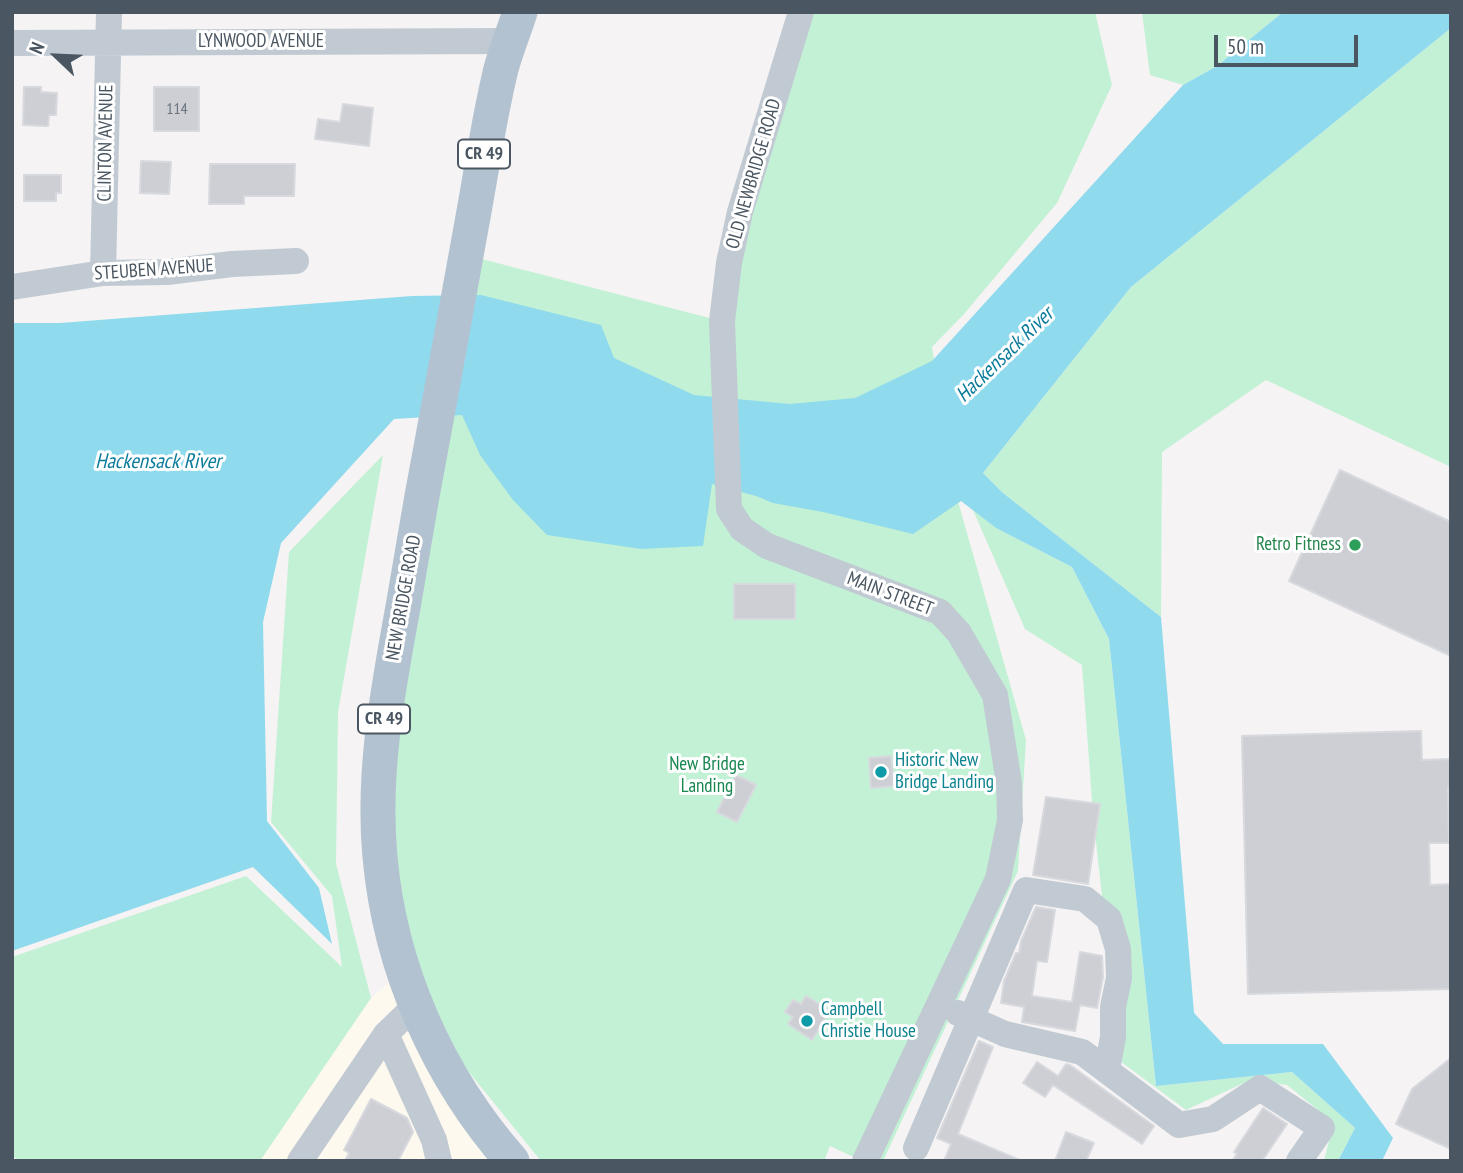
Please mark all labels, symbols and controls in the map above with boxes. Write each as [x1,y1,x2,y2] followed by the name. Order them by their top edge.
[21,21,91,91] north arrow
[1218,21,1362,65] scale bar
[198,31,324,53] street label: LYNWOOD AVENUE
[1227,33,1264,60] text: 50 m
[24,38,50,57] text: N
[94,84,118,202] street label: CLINTON AVENUE
[722,96,786,252] street label: OLD NEWBRIDGE ROAD
[166,99,188,119] house number: 114
[458,140,510,168] road number: CR 49
[94,254,214,286] street label: STEUBEN AVENUE
[951,302,1059,408] water label: Hackensack River
[95,449,221,475] water label: Hackensack River
[382,534,426,662] street label: NEW BRIDGE ROAD
[1256,534,1341,556] place label: Retro Fitness
[1347,537,1363,553] marker: Retro Fitness
[844,567,936,621] street label: MAIN STREET
[358,704,410,734] road number: CR 49
[895,750,994,794] place label: Historic New Bridge Landing
[669,754,745,798] park label: New Bridge Landing
[873,764,889,780] marker: Historic New Bridge Landing
[821,999,916,1043] place label: Campbell Christie House
[799,1013,815,1029] marker: Campbell Christie House

